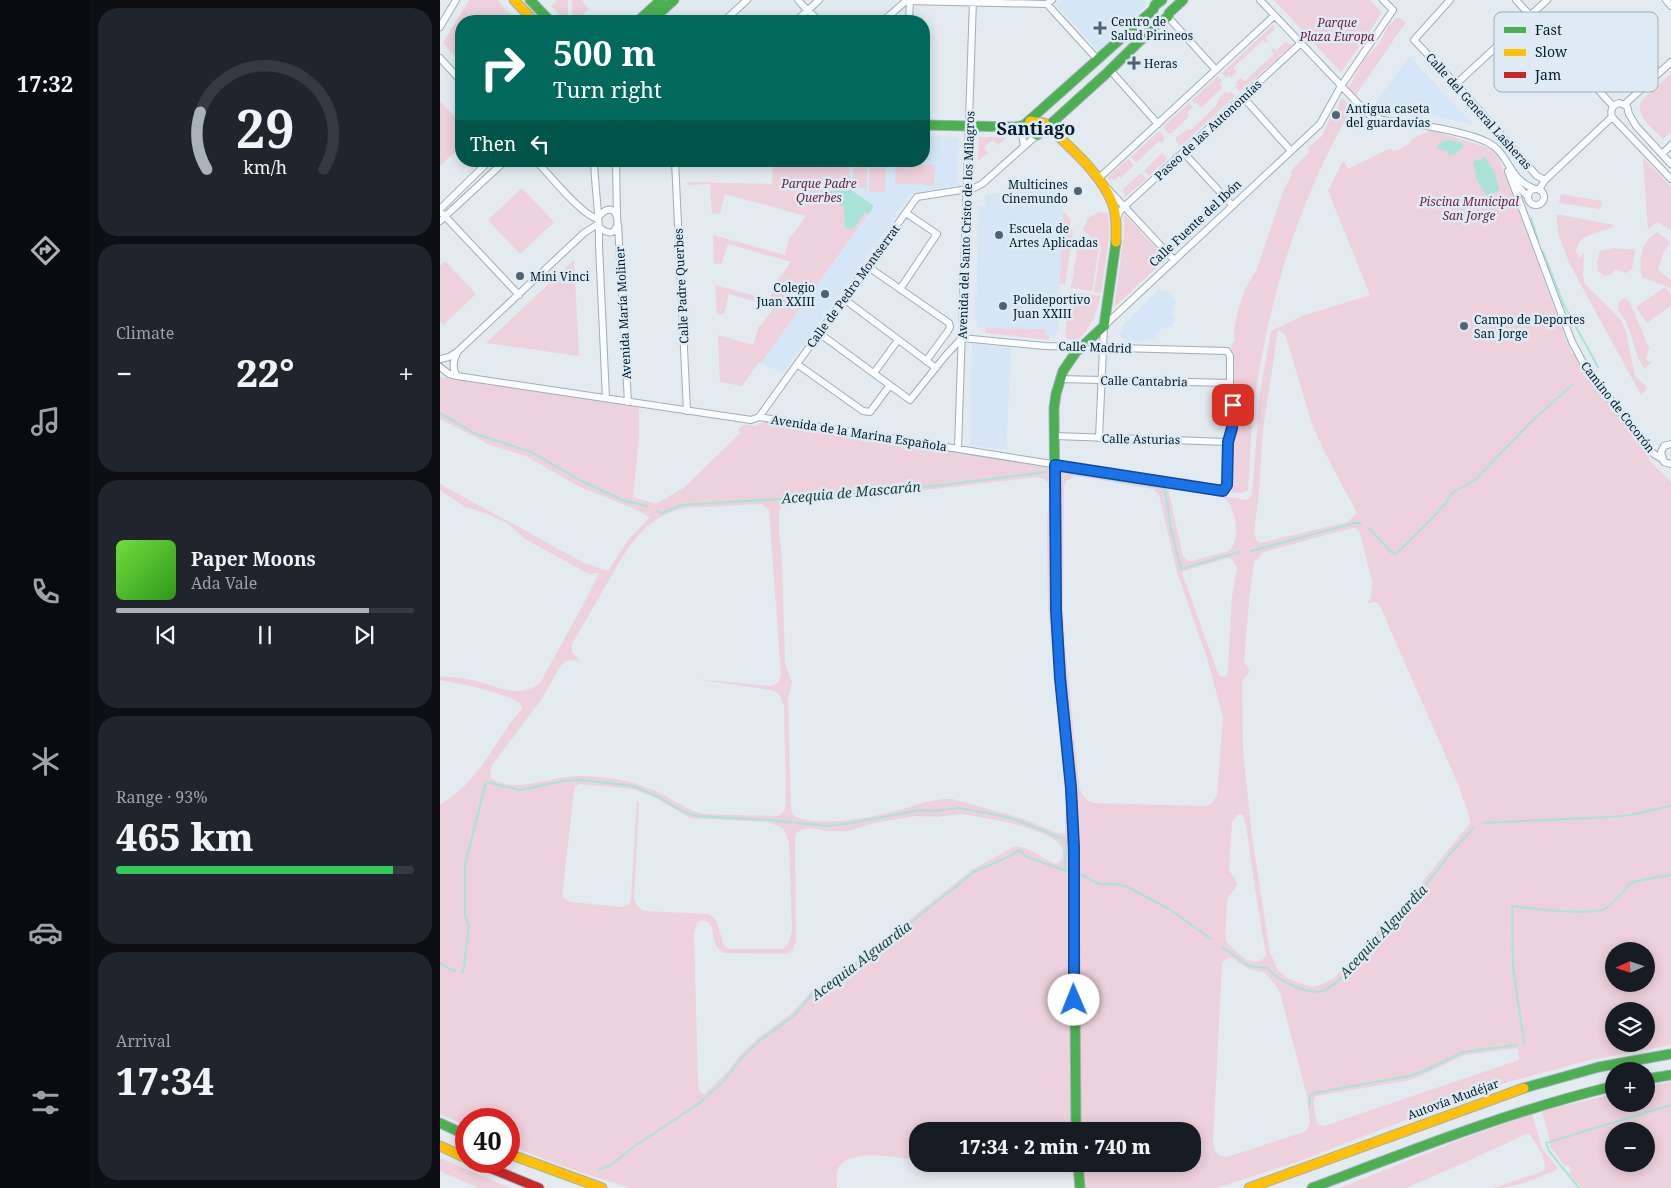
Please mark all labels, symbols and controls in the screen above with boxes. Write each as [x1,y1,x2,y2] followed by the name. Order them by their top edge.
[1494,12,1658,92] legend
[1111,13,1193,44] place label: Centro de Salud Pirineos
[1298,14,1375,45] park label: Parque Plaza Europa
[1535,20,1562,39] text: Fast
[1093,21,1107,35] marker: Centro de Salud Pirineos
[553,29,656,76] text: 500 m
[470,35,535,100] icon: right
[1535,42,1568,61] text: Slow
[1422,49,1536,173] street label: Calle del General Lasheras
[1144,55,1178,72] place label: Heras
[1128,57,1140,69] marker: Heras
[1534,65,1561,84] text: Jam
[17,68,73,98] text: 17:32
[553,74,662,104] text: Turn right
[1151,76,1265,184] street label: Paseo de las Autonomías
[236,92,294,163] text: 29
[1346,100,1430,131] place label: Antigua caseta del guardavías
[1330,109,1342,121] marker: Antigua caseta del guardavías
[954,111,978,339] street label: Avenida del Santo Cristo de los Milagros
[997,116,1075,140] district label: Santiago
[526,130,554,158] icon: left
[470,131,516,157] text: Then
[243,155,287,179] text: km/h
[780,175,857,206] park label: Parque Padre Querbes
[1145,175,1245,270] street label: Calle Fuente del Ibón
[1002,176,1068,207] place label: Multicines Cinemundo
[1072,185,1084,197] marker: Multicines Cinemundo
[1418,193,1519,224] park label: Piscina Municipal San Jorge
[1009,220,1098,251] place label: Escuela de Artes Aplicadas
[802,221,904,351] street label: Calle de Pedro Montserrat
[669,228,693,344] street label: Calle Padre Querbes
[993,229,1005,241] marker: Escuela de Artes Aplicadas
[28,233,63,268] icon: directions
[611,246,635,380] street label: Avenida María Moliner
[530,268,589,285] place label: Mini Vinci
[514,270,526,282] marker: Mini Vinci
[755,279,815,310] place label: Colegio Juan XXIII
[819,288,831,300] marker: Colegio Juan XXIII
[1012,291,1090,322] place label: Polideportivo Juan XXIII
[997,300,1009,312] marker: Polideportivo Juan XXIII
[1474,311,1585,342] place label: Campo de Deportes San Jorge
[1458,320,1470,332] marker: Campo de Deportes San Jorge
[116,322,174,344] text: Climate
[1058,337,1133,357] street label: Calle Madrid
[236,346,294,398] text: 22°
[116,354,132,392] text: −
[398,354,414,392] text: +
[1577,358,1659,456] street label: Camino de Cocorón
[1100,372,1188,390] street label: Calle Cantabria
[1212,384,1254,426] pin
[1219,391,1247,419] icon: arrive
[28,404,63,439] icon: music
[770,411,948,455] street label: Avenida de la Marina Española
[1102,430,1180,448] street label: Calle Asturias
[780,476,922,508] water label: Acequia de Mascarán
[191,546,316,572] text: Paper Moons
[191,572,257,594] text: Ada Vale
[28,574,63,609] icon: phone
[152,621,180,649] icon: previous
[251,621,279,649] icon: pause
[350,621,378,649] icon: next
[28,744,63,779] icon: climate
[116,786,208,808] text: Range · 93%
[116,810,254,862] text: 465 km
[1334,880,1432,982] water label: Acequia Alguardia
[28,915,63,950] icon: car
[806,916,916,1005] water label: Acequia Alguardia
[1605,942,1655,992] north arrow
[1605,942,1655,1172] map controls
[1047,973,1099,1025] position arrow
[1605,1002,1655,1052] button: layers
[116,1030,171,1052] text: Arrival
[116,1054,214,1106] text: 17:34
[1605,1062,1655,1112] button: +
[1405,1074,1501,1123] street label: Autovía Mudéjar
[28,1085,63,1120] icon: filters
[455,1108,520,1173] speed limit sign: 40
[1605,1122,1655,1172] button: −
[959,1134,1151,1160] text: 17:34 · 2 min · 740 m

